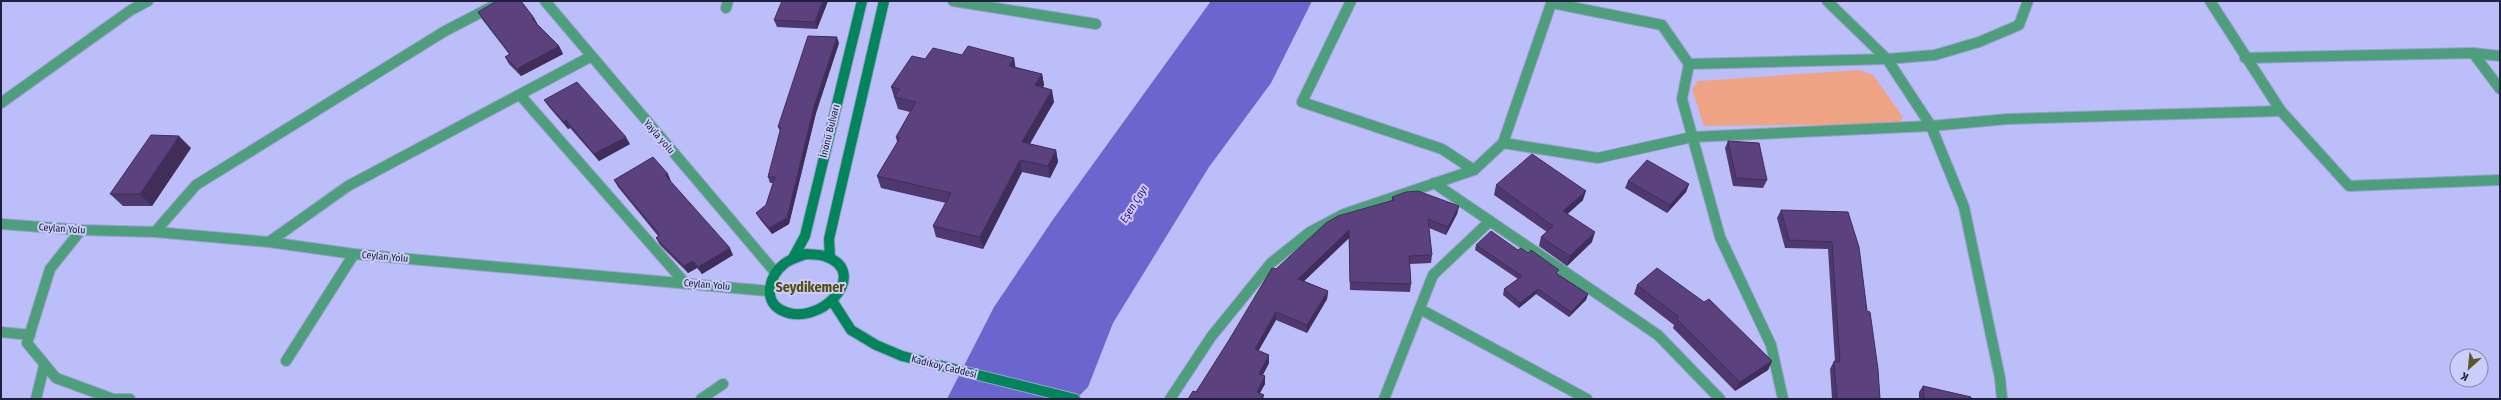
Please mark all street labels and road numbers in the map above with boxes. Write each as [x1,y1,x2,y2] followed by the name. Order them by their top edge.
[816,103,842,159] street label: İnönü Bulvarı
[641,118,677,156] street label: Yayla yolu
[38,221,86,237] street label: Ceylan Yolu
[361,249,409,265] street label: Ceylan Yolu
[683,277,731,293] street label: Ceylan Yolu
[910,353,978,381] street label: Kadıköy Caddesi

